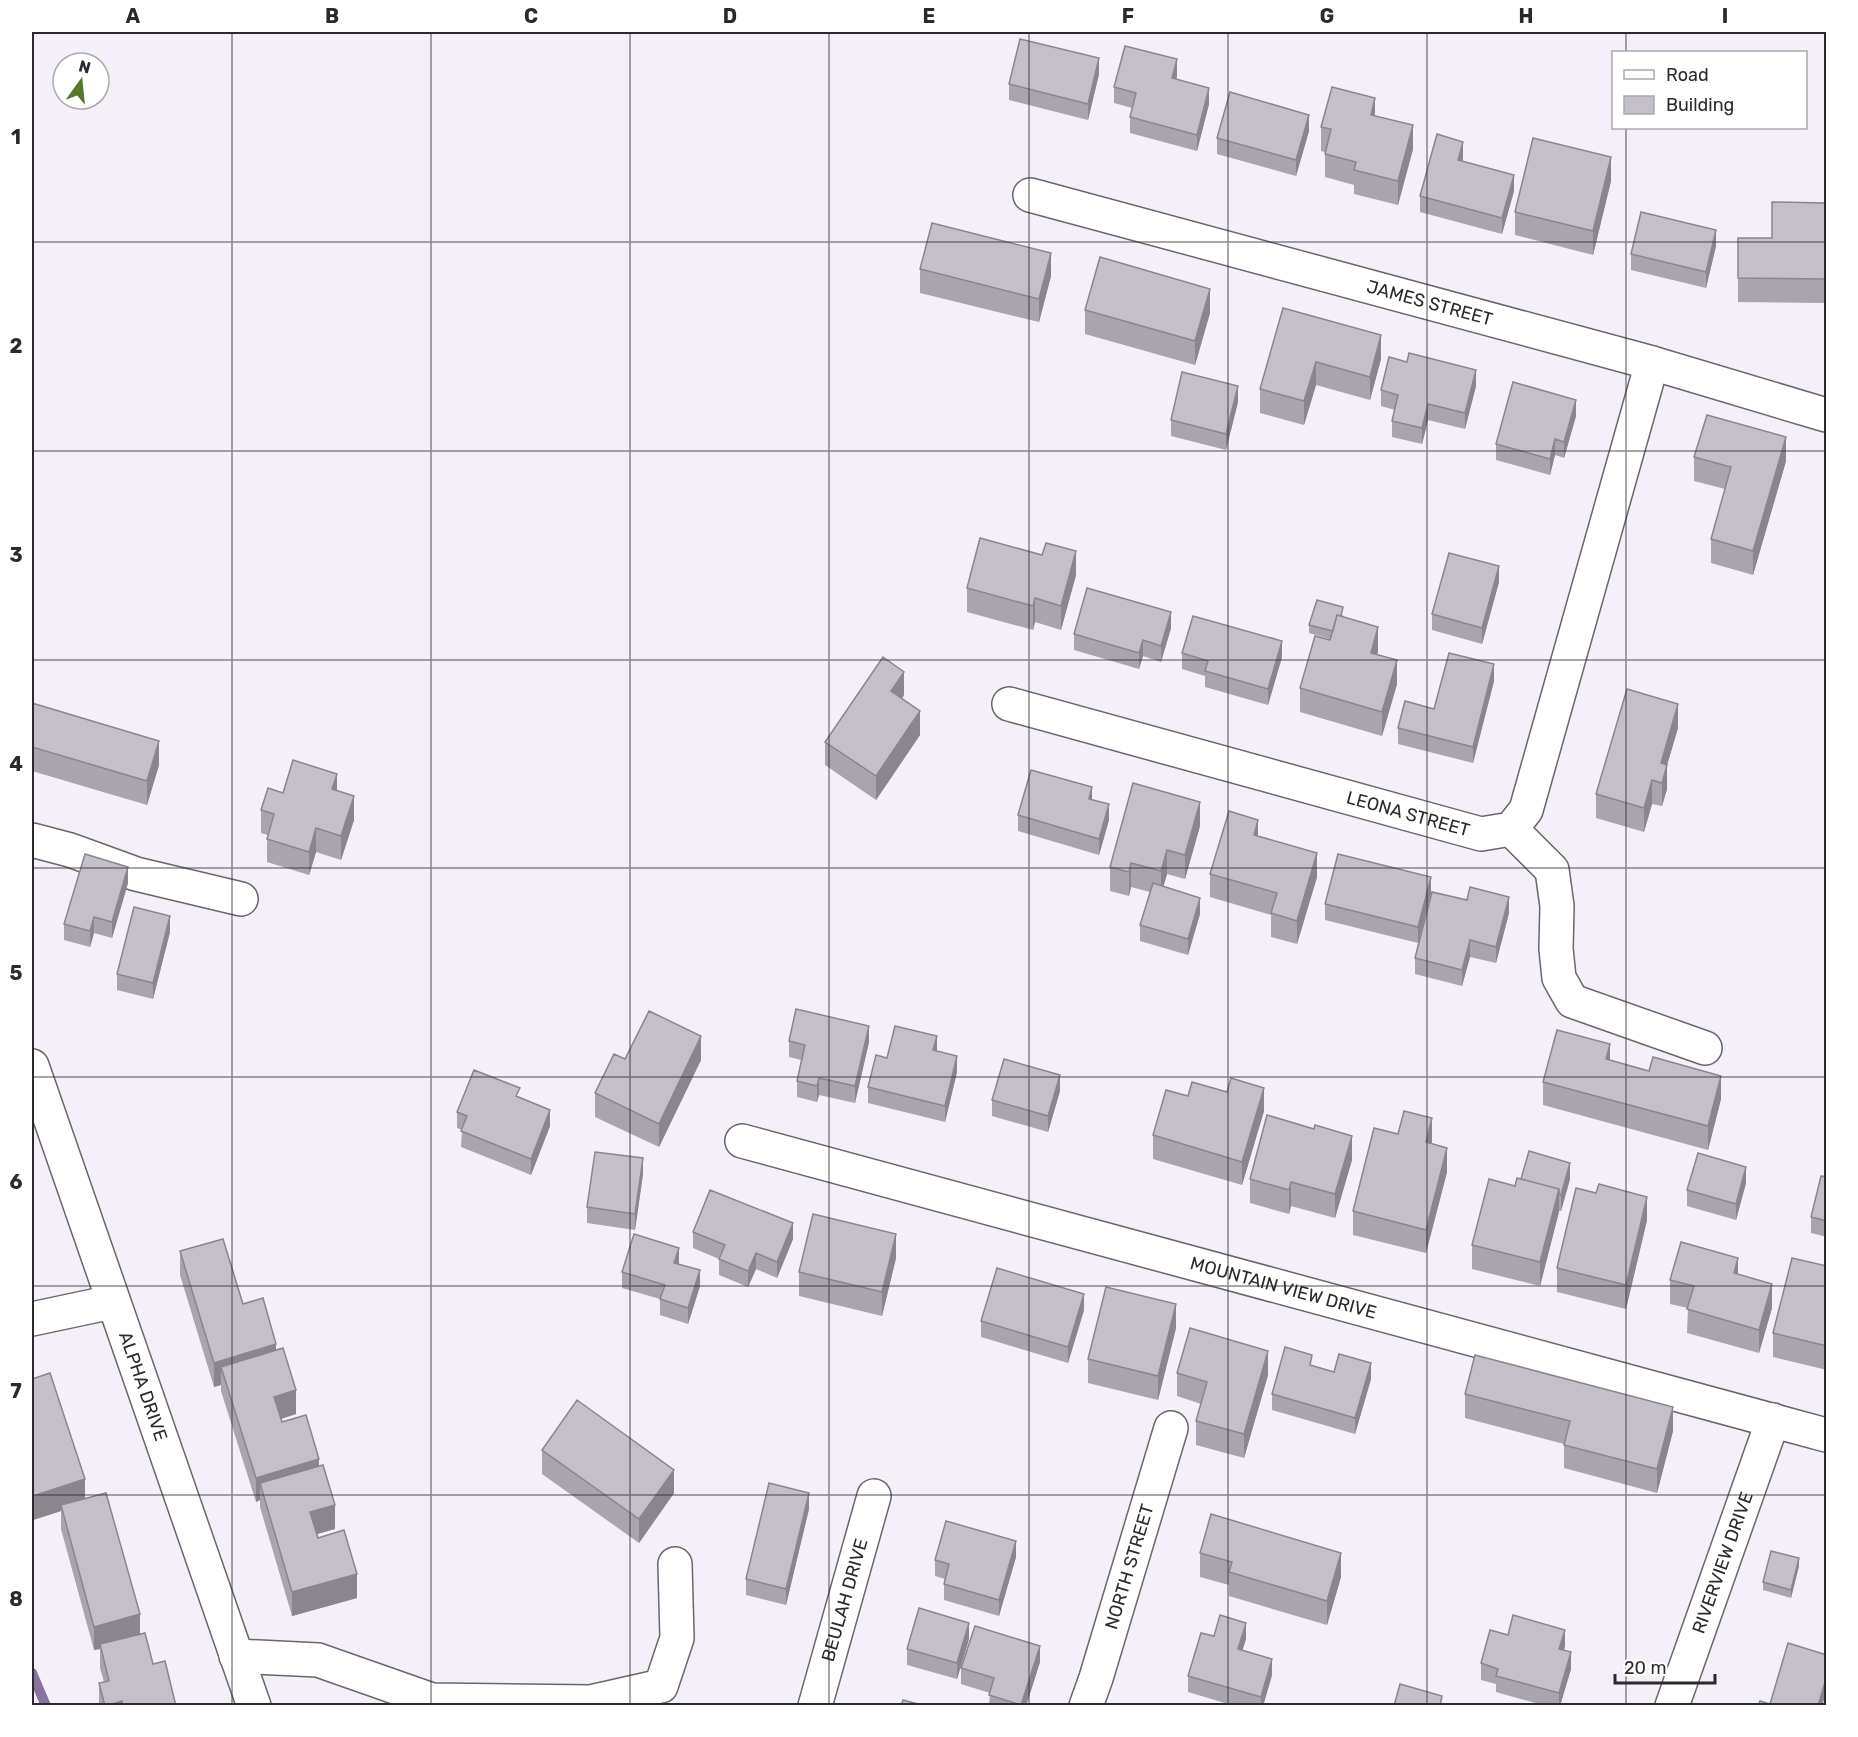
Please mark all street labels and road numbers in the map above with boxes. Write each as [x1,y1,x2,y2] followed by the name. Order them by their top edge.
[1364,275,1495,330] street label: JAMES STREET
[1344,786,1472,841] street label: LEONA STREET
[1188,1252,1379,1324] street label: MOUNTAIN VIEW DRIVE
[114,1329,172,1444] street label: ALPHA DRIVE
[1687,1489,1758,1637] street label: RIVERVIEW DRIVE
[1100,1501,1159,1632] street label: NORTH STREET
[817,1536,873,1664] street label: BEULAH DRIVE

